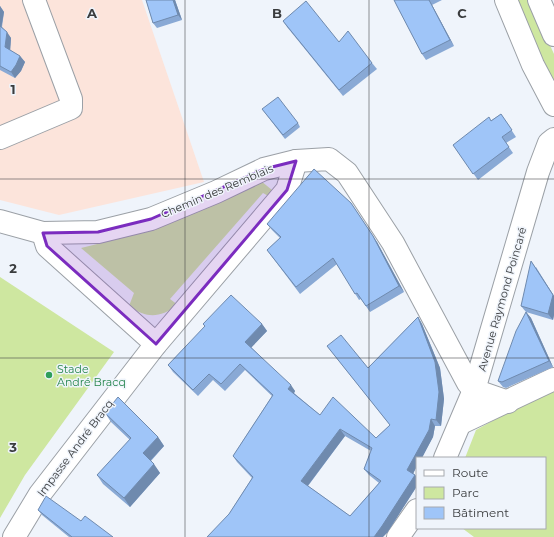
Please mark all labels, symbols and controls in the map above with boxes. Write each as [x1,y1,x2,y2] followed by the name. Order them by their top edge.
[86,5,98,21] text: A
[272,5,282,21] text: B
[457,5,467,21] text: C
[10,81,16,97] text: 1
[159,161,276,221] street label: Chemin des Remblais
[475,225,529,373] street label: Avenue Raymond Poincaré
[9,260,17,276] text: 2
[57,362,126,389] place label: Stade André Bracq
[44,370,54,380] marker: Stade André Bracq
[34,397,116,499] street label: Impasse André Bracq
[8,439,17,455] text: 3
[416,457,546,529] legend
[452,465,488,480] text: Route
[452,485,479,500] text: Parc
[452,505,509,520] text: Bâtiment

